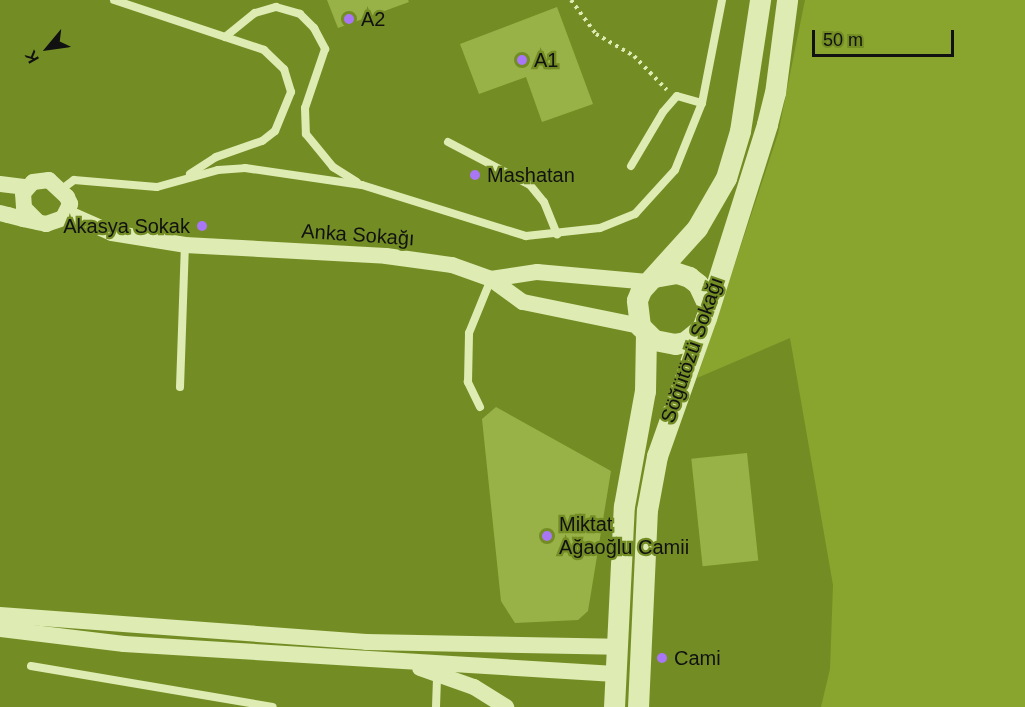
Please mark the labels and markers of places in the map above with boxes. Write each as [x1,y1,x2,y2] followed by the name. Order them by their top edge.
[361,7,385,31] place label: A2
[342,12,356,26] marker: A2
[534,48,558,72] place label: A1
[515,53,529,67] marker: A1
[487,163,575,187] place label: Mashatan
[468,168,482,182] marker: Mashatan
[63,214,190,238] place label: Akasya Sokak
[195,219,209,233] marker: Akasya Sokak
[559,512,689,559] place label: Miktat Ağaoğlu Camii
[540,529,554,543] marker: Miktat Ağaoğlu Camii
[674,646,721,670] place label: Cami
[655,651,669,665] marker: Cami

